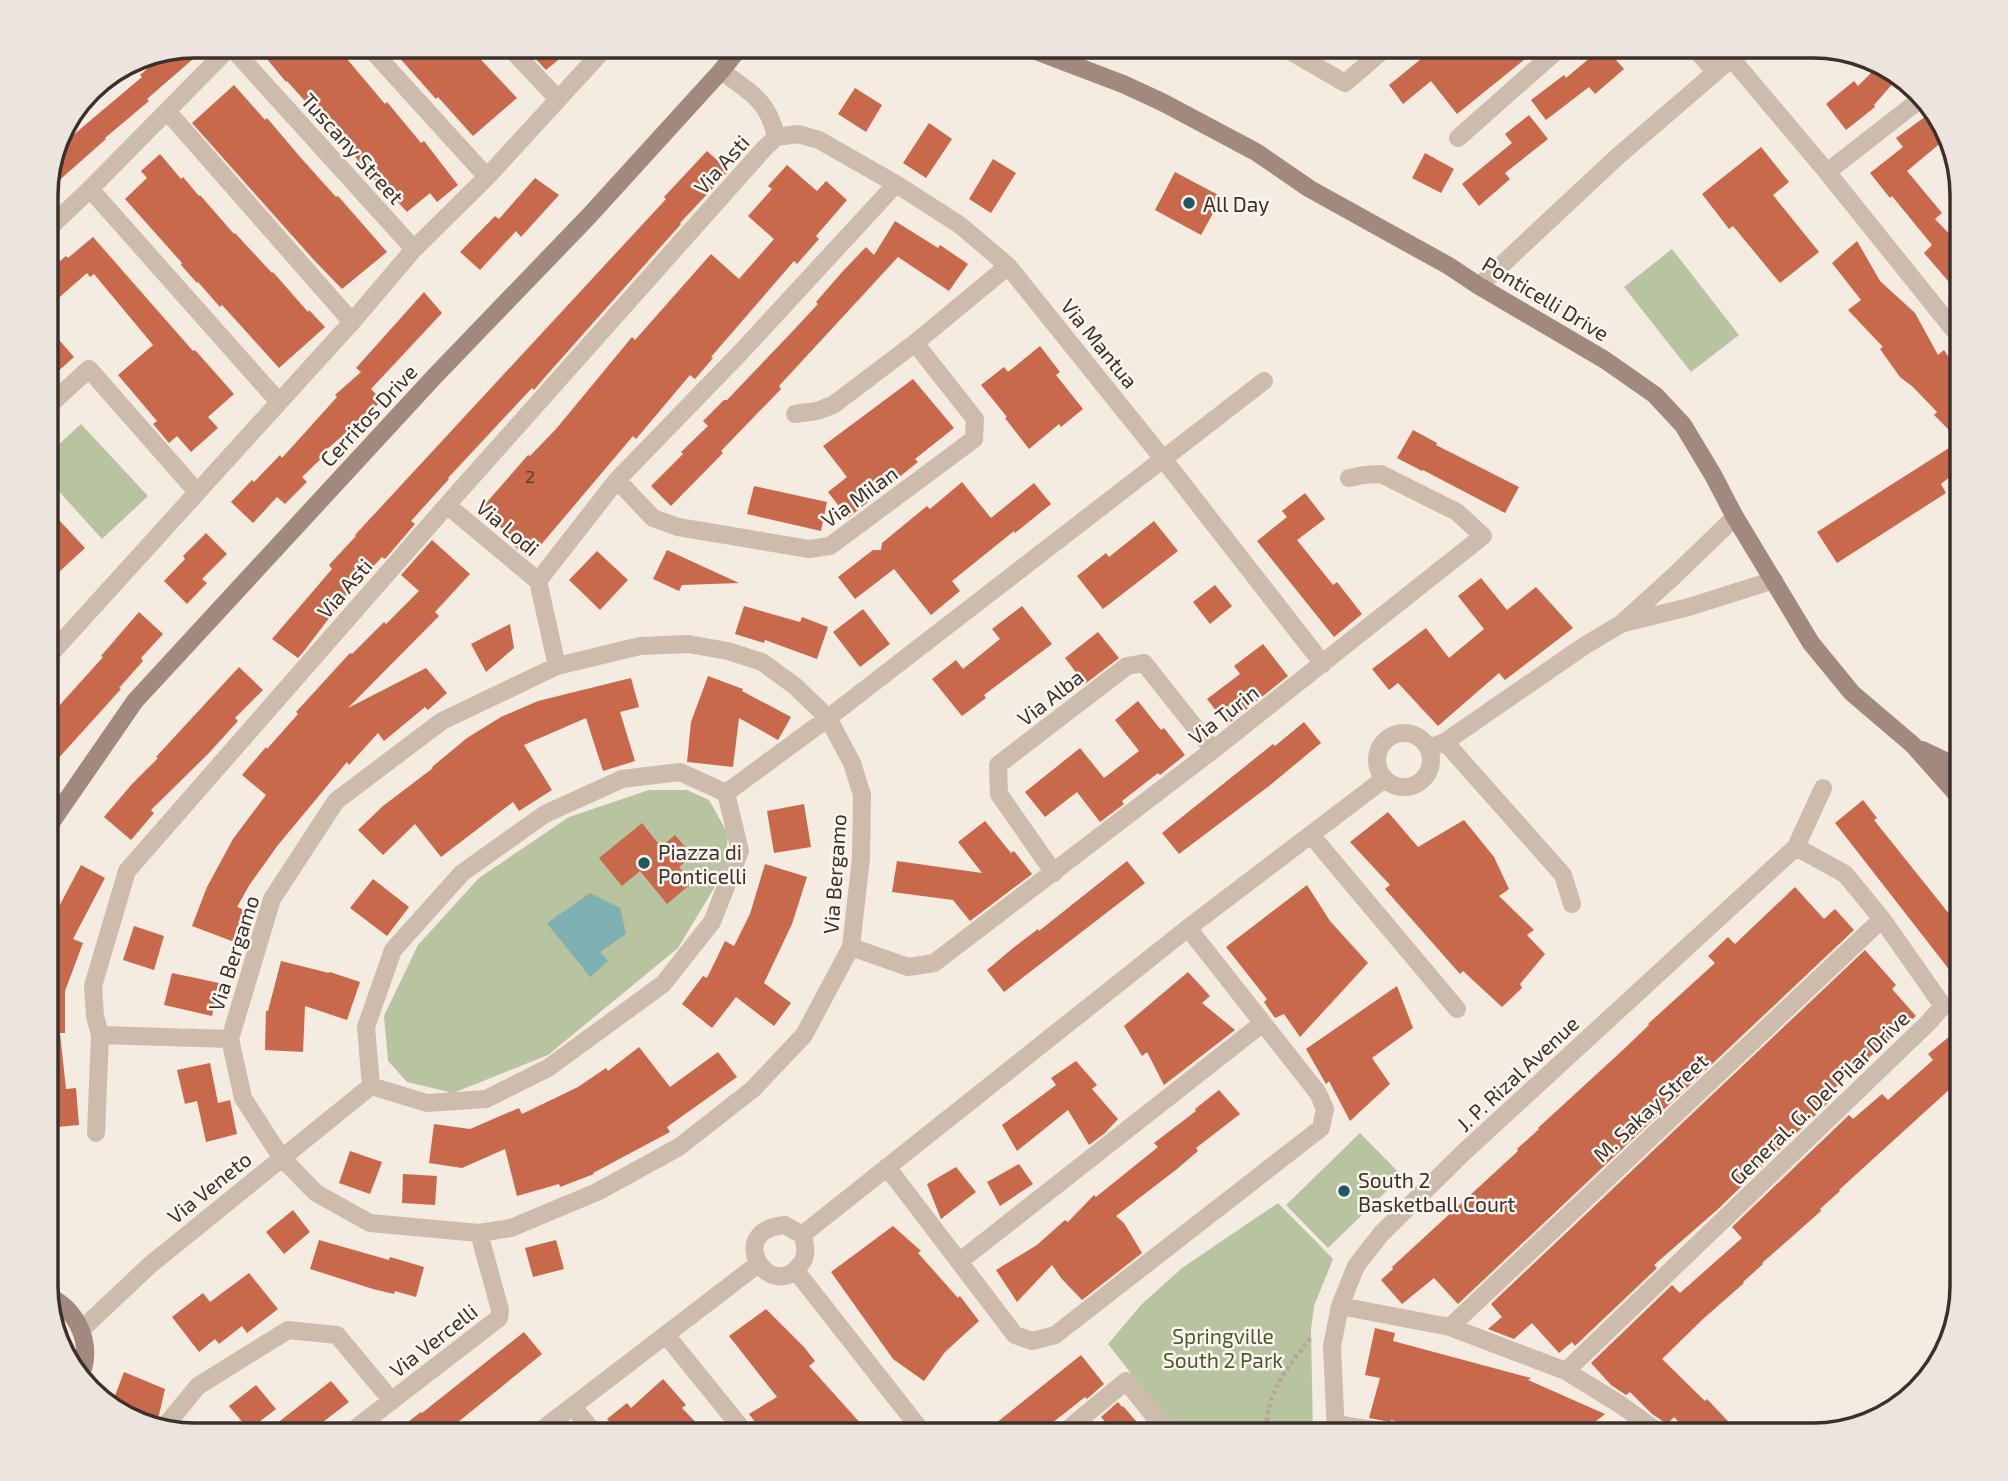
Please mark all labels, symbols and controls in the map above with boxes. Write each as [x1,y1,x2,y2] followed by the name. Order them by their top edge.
[297,87,409,209] street label: Tuscany Street
[688,129,754,199] street label: Via Asti
[1203,191,1269,216] place label: All Day
[1181,195,1197,211] marker: All Day
[1478,250,1614,346] street label: Ponticelli Drive
[1056,293,1144,393] street label: Via Mantua
[314,359,422,471] street label: Cerritos Drive
[816,460,902,532] street label: Via Milan
[525,465,535,487] house number: 2
[472,494,544,560] street label: Via Lodi
[311,553,377,623] street label: Via Asti
[1012,664,1088,730] street label: Via Alba
[1183,679,1263,749] street label: Via Turin
[817,813,851,935] street label: Via Bergamo
[658,839,747,888] place label: Piazza di Ponticelli
[636,855,652,871] marker: Piazza di Ponticelli
[203,892,263,1014] street label: Via Bergamo
[1724,1005,1914,1189] street label: General. G. Del Pilar Drive
[1451,1010,1583,1136] street label: J. P. Rizal Avenue
[1588,1048,1712,1166] street label: M. Sakay Street
[162,1146,256,1228] street label: Via Veneto
[1358,1167,1515,1216] place label: South 2 Basketball Court
[1336,1183,1352,1199] marker: South 2 Basketball Court
[384,1298,482,1382] street label: Via Vercelli
[1163,1323,1283,1372] park label: Springville South 2 Park

